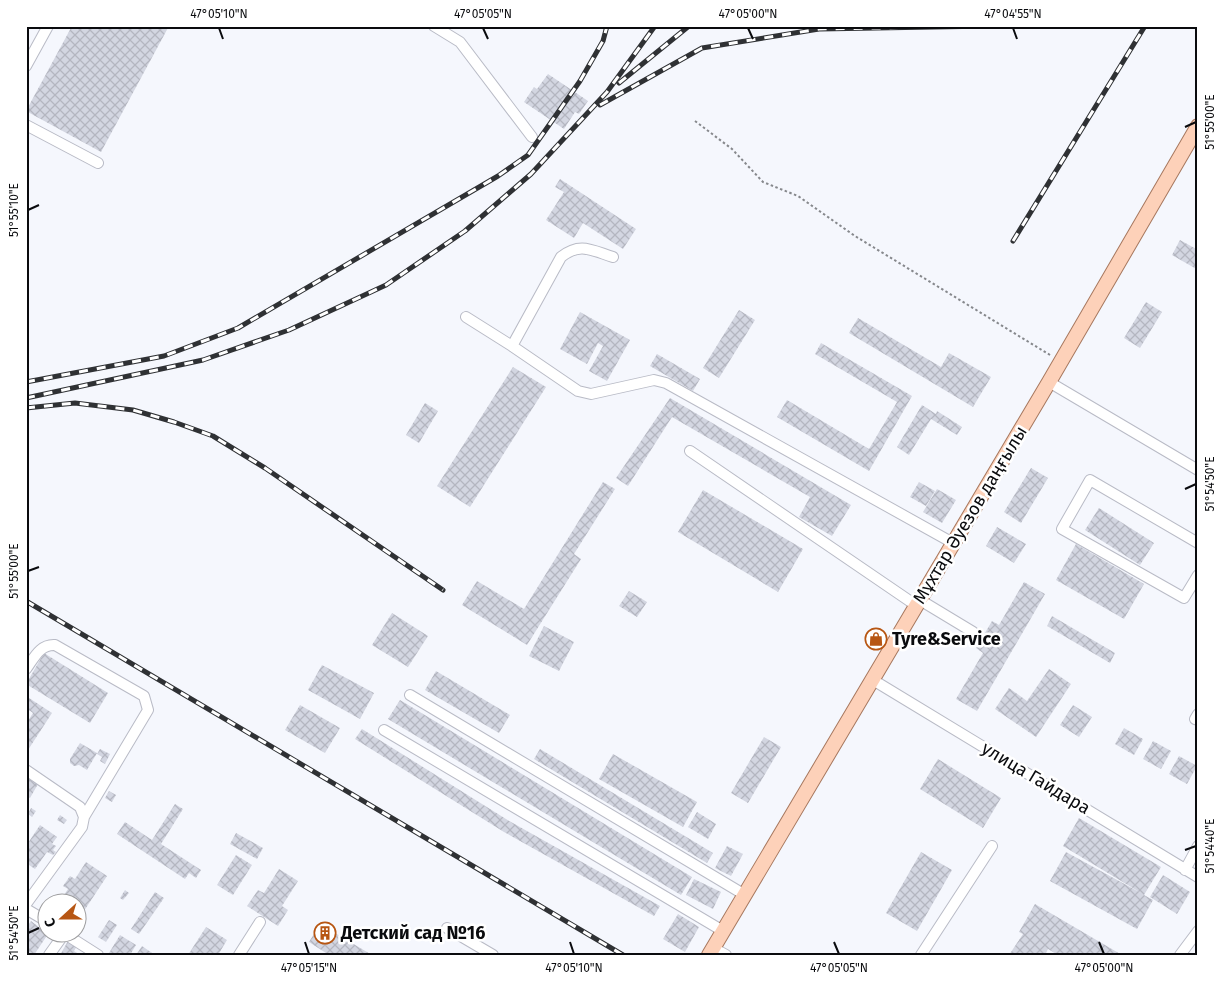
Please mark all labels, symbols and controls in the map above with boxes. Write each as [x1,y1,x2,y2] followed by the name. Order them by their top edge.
[190,7,248,21] text: 47°05'10"N
[454,7,512,21] text: 47°05'05"N
[719,7,777,21] text: 47°05'00"N
[984,7,1042,21] text: 47°04'55"N
[1203,94,1217,150] text: 51°55'00"E
[7,183,21,237] text: 51°55'10"E
[908,422,1032,608] street label: Мұхтар Әуезов даңғылы
[1203,456,1217,512] text: 51°54'50"E
[7,543,21,599] text: 51°55'00"E
[864,627,888,651] shop icon: Tyre&Service
[892,628,1001,650] place label: Tyre&Service
[978,737,1094,819] street label: улица Гайдара
[1203,819,1217,874] text: 51°54'40"E
[38,894,88,944] north arrow
[7,905,21,961] text: 51°54'50"E
[41,916,60,929] text: С
[313,921,337,945] building icon: Детский сад №16
[340,922,485,944] place label: Детский сад №16
[281,961,337,975] text: 47°05'15"N
[545,961,603,975] text: 47°05'10"N
[810,961,868,975] text: 47°05'05"N
[1075,961,1133,975] text: 47°05'00"N

